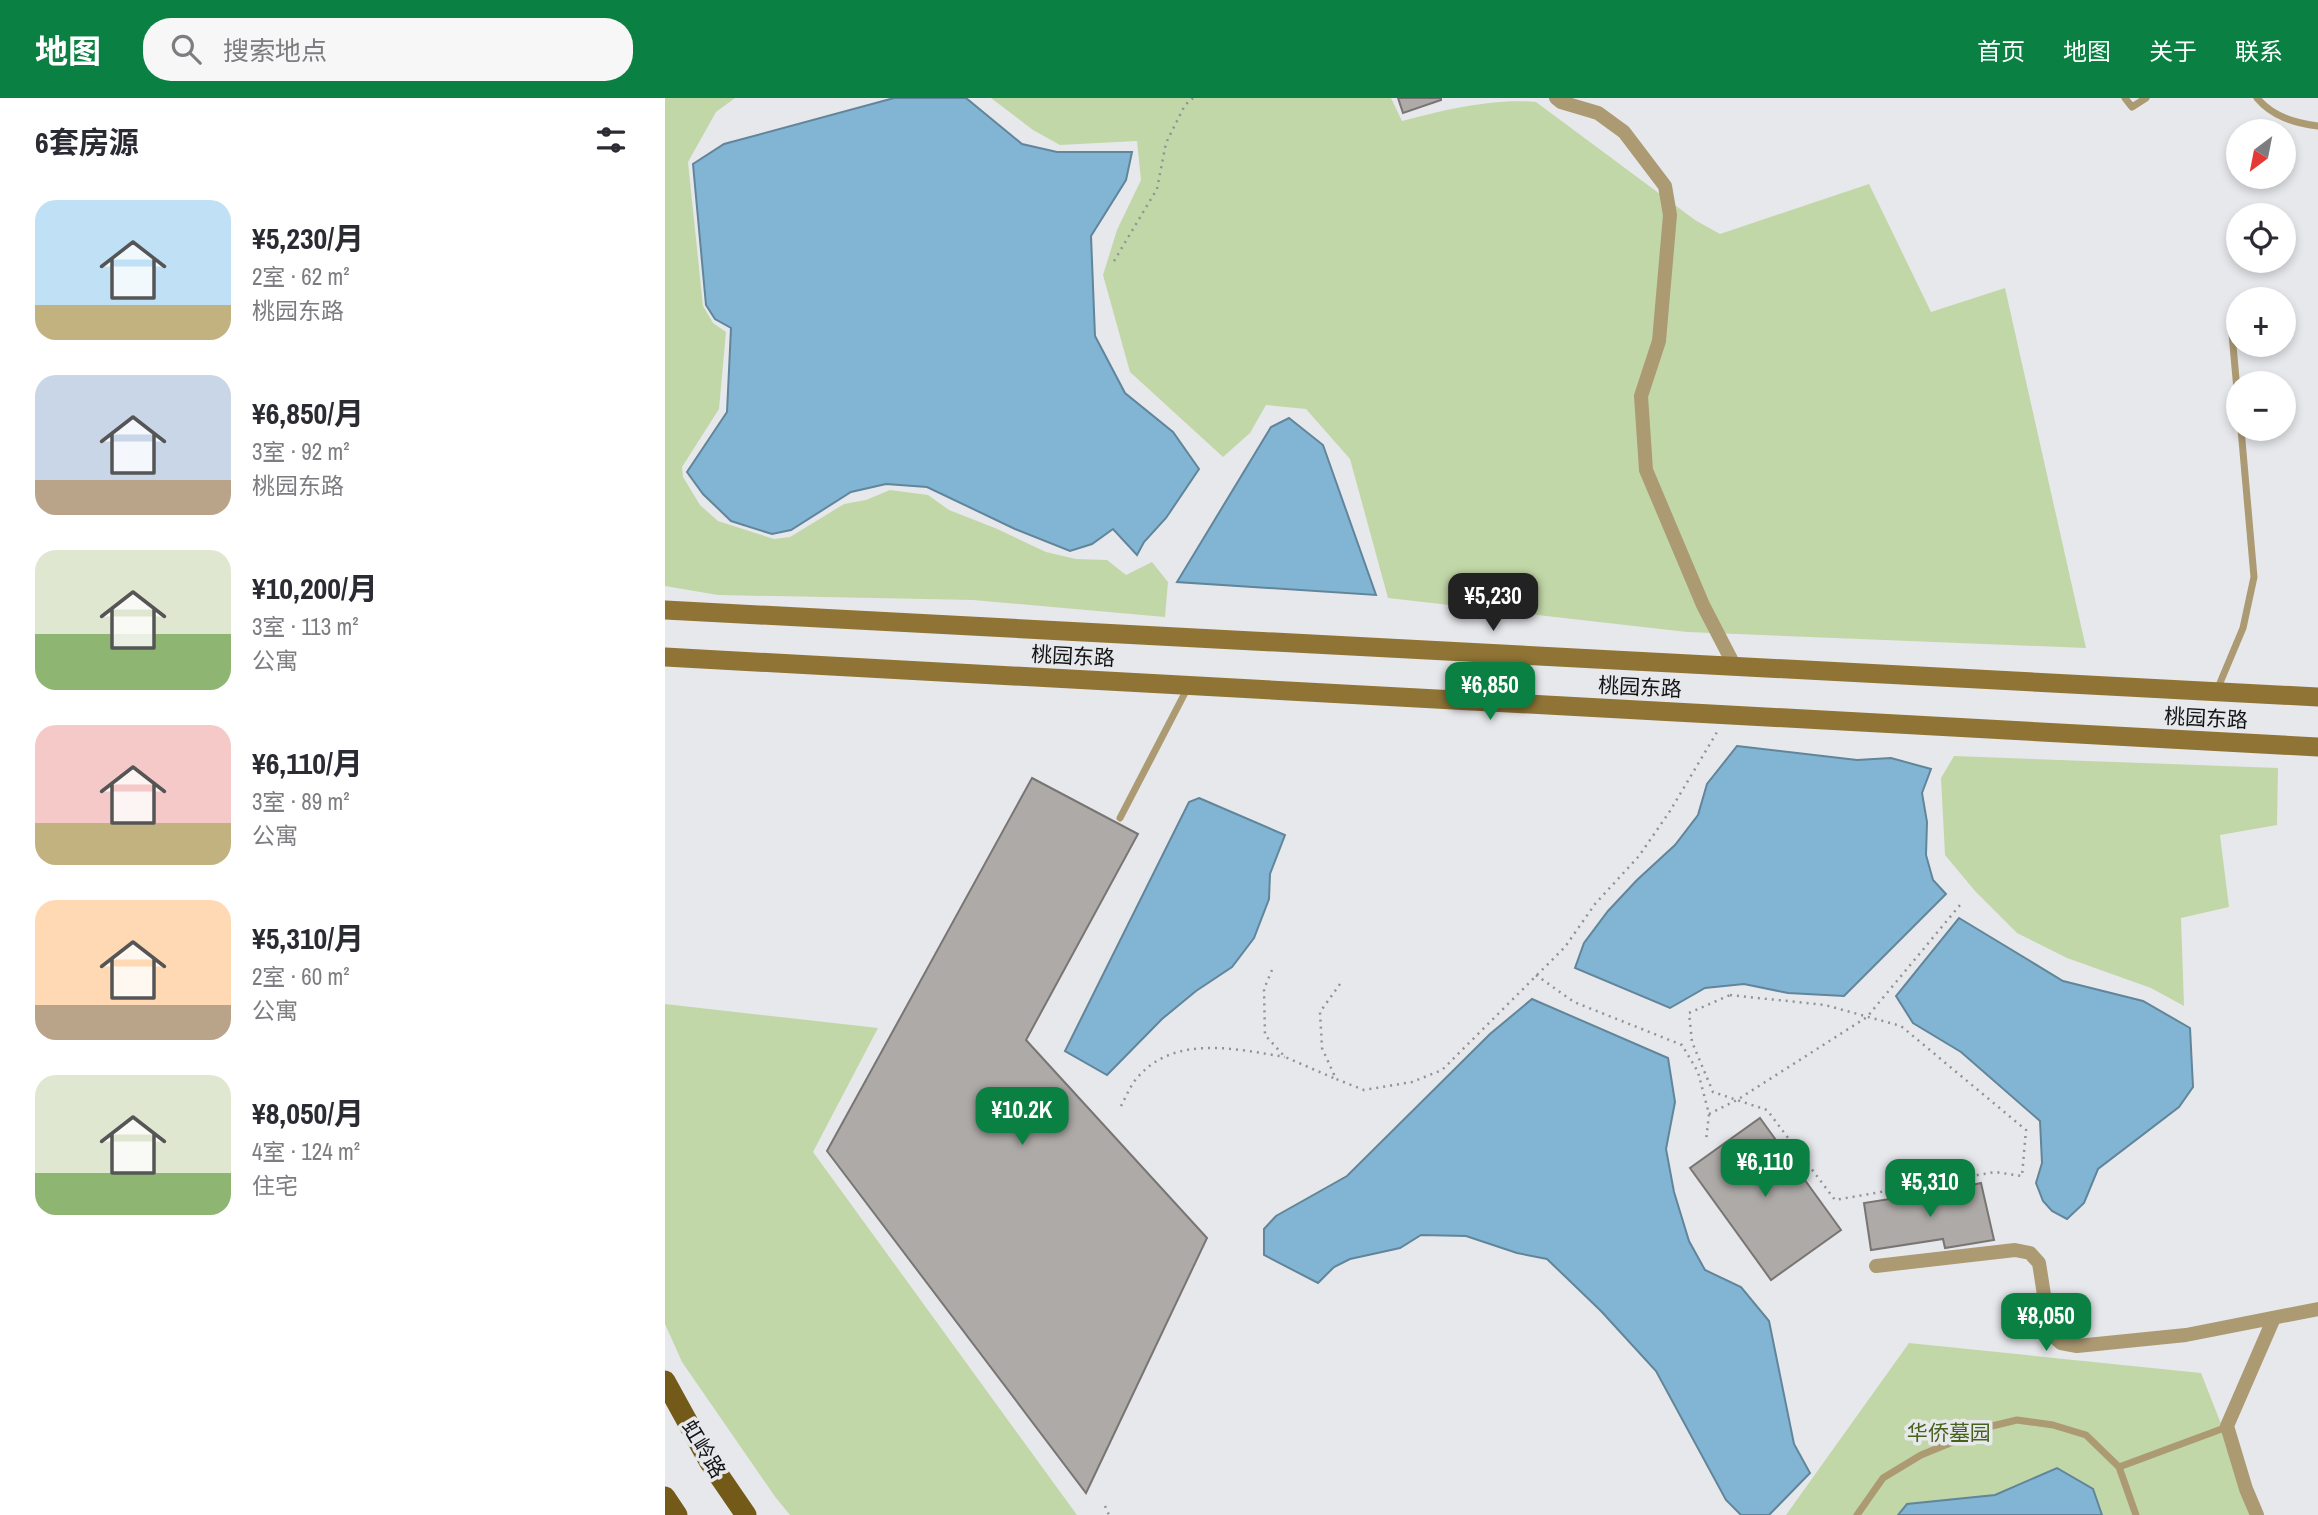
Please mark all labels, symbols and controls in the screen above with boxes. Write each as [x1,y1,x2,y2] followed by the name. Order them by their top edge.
[143,18,633,81] search box
[35,29,101,73] text: 地图
[167,30,205,68] icon: search
[223,33,327,68] text: 搜索地点
[1977,35,2025,67] text: 首页
[2063,35,2111,67] text: 地图
[2149,35,2197,67] text: 关于
[2235,35,2283,67] text: 联系
[2226,119,2296,189] north arrow
[2226,119,2296,441] map controls
[592,121,630,159] icon: filters
[35,122,139,162] text: 6套房源
[2226,203,2296,273] button: locate
[252,218,364,258] text: ¥5,230/月
[91,228,175,312] icon: home
[252,261,349,292] text: 2室 · 62 m²
[2226,287,2296,357] button: +
[252,295,344,326] text: 桃园东路
[2226,371,2296,441] button: −
[252,393,364,433] text: ¥6,850/月
[91,403,175,487] icon: home
[252,436,349,467] text: 3室 · 92 m²
[252,470,344,501] text: 桃园东路
[252,568,378,608] text: ¥10,200/月
[1436,574,1550,633] pin: ¥5,230
[91,578,175,662] icon: home
[1464,580,1522,611] text: ¥5,230
[252,611,359,642] text: 3室 · 113 m²
[1030,639,1116,673] street label: 桃园东路
[252,645,298,676] text: 公寓
[1433,662,1547,722] pin: ¥6,850
[1461,669,1519,700] text: ¥6,850
[1597,670,1683,704] street label: 桃园东路
[2163,701,2249,735] street label: 桃园东路
[252,743,363,783] text: ¥6,110/月
[91,753,175,837] icon: home
[252,786,349,817] text: 3室 · 89 m²
[252,820,298,851] text: 公寓
[252,918,364,958] text: ¥5,310/月
[91,928,175,1012] icon: home
[252,961,349,992] text: 2室 · 60 m²
[252,995,298,1026] text: 公寓
[965,1088,1079,1147] pin: ¥10.2K
[252,1093,364,1133] text: ¥8,050/月
[992,1094,1052,1125] text: ¥10.2K
[91,1103,175,1187] icon: home
[252,1136,360,1167] text: 4室 · 124 m²
[1708,1140,1822,1199] pin: ¥6,110
[1737,1146,1793,1177] text: ¥6,110
[1873,1160,1987,1219] pin: ¥5,310
[1901,1166,1959,1197] text: ¥5,310
[252,1170,298,1201] text: 住宅
[1989,1294,2103,1353] pin: ¥8,050
[2017,1300,2075,1331] text: ¥8,050
[675,1415,733,1483] street label: 虹岭路
[1907,1418,1991,1447] park label: 华侨墓园

